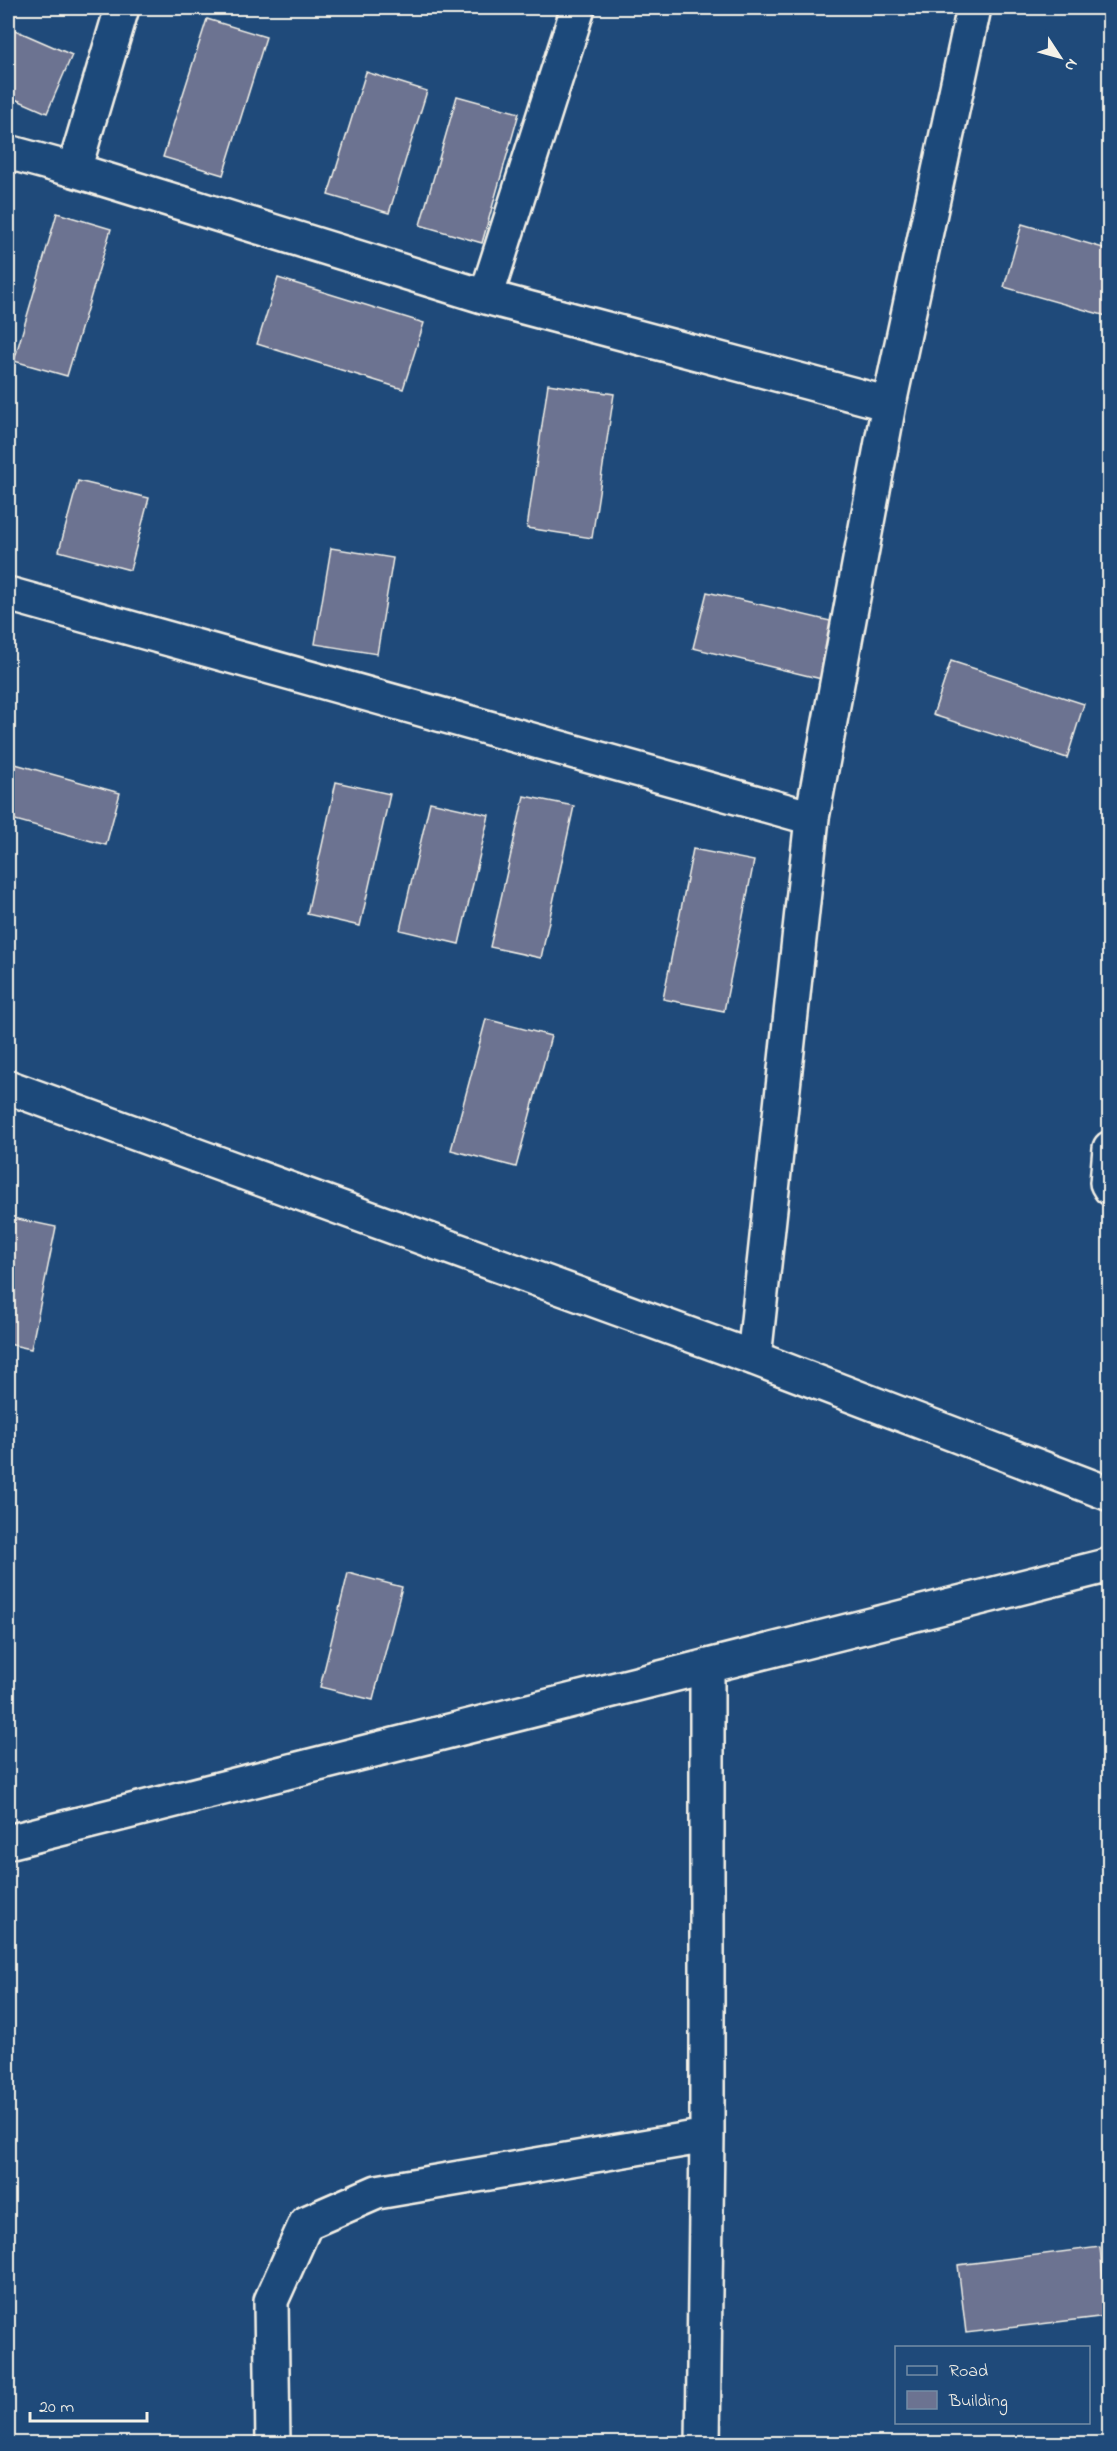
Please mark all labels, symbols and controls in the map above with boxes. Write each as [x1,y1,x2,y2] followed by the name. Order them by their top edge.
[1030,27,1090,87] north arrow
[1058,53,1083,76] text: N
[895,2346,1090,2424] legend
[949,2359,988,2385] text: Road
[30,2385,147,2423] scale bar
[948,2389,1008,2416] text: Building
[39,2395,74,2421] text: 20 m

